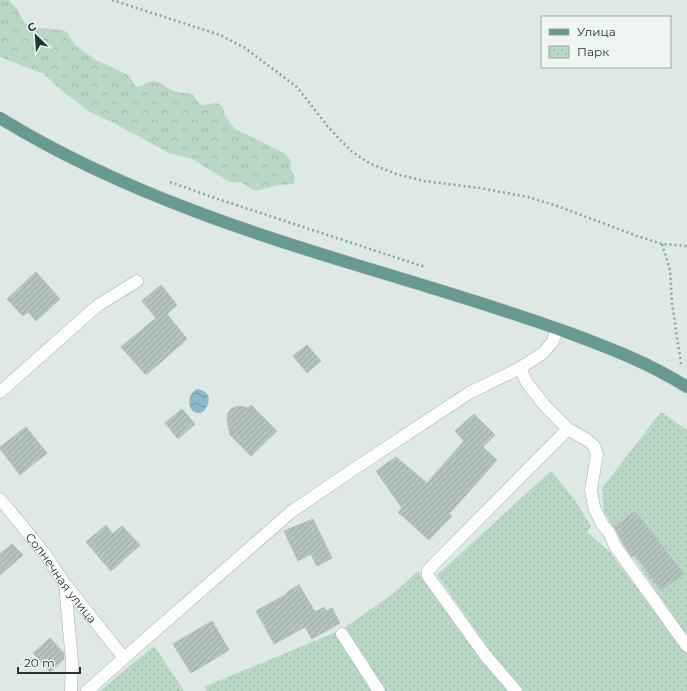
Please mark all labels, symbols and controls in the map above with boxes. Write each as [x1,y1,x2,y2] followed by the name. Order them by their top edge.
[16,16,56,56] north arrow
[541,16,671,68] legend
[25,19,38,35] text: С
[577,24,616,39] text: Улица
[577,44,609,59] text: Парк
[23,529,100,626] street label: Солнечная улица
[18,649,80,675] scale bar
[24,655,55,670] text: 20 m

